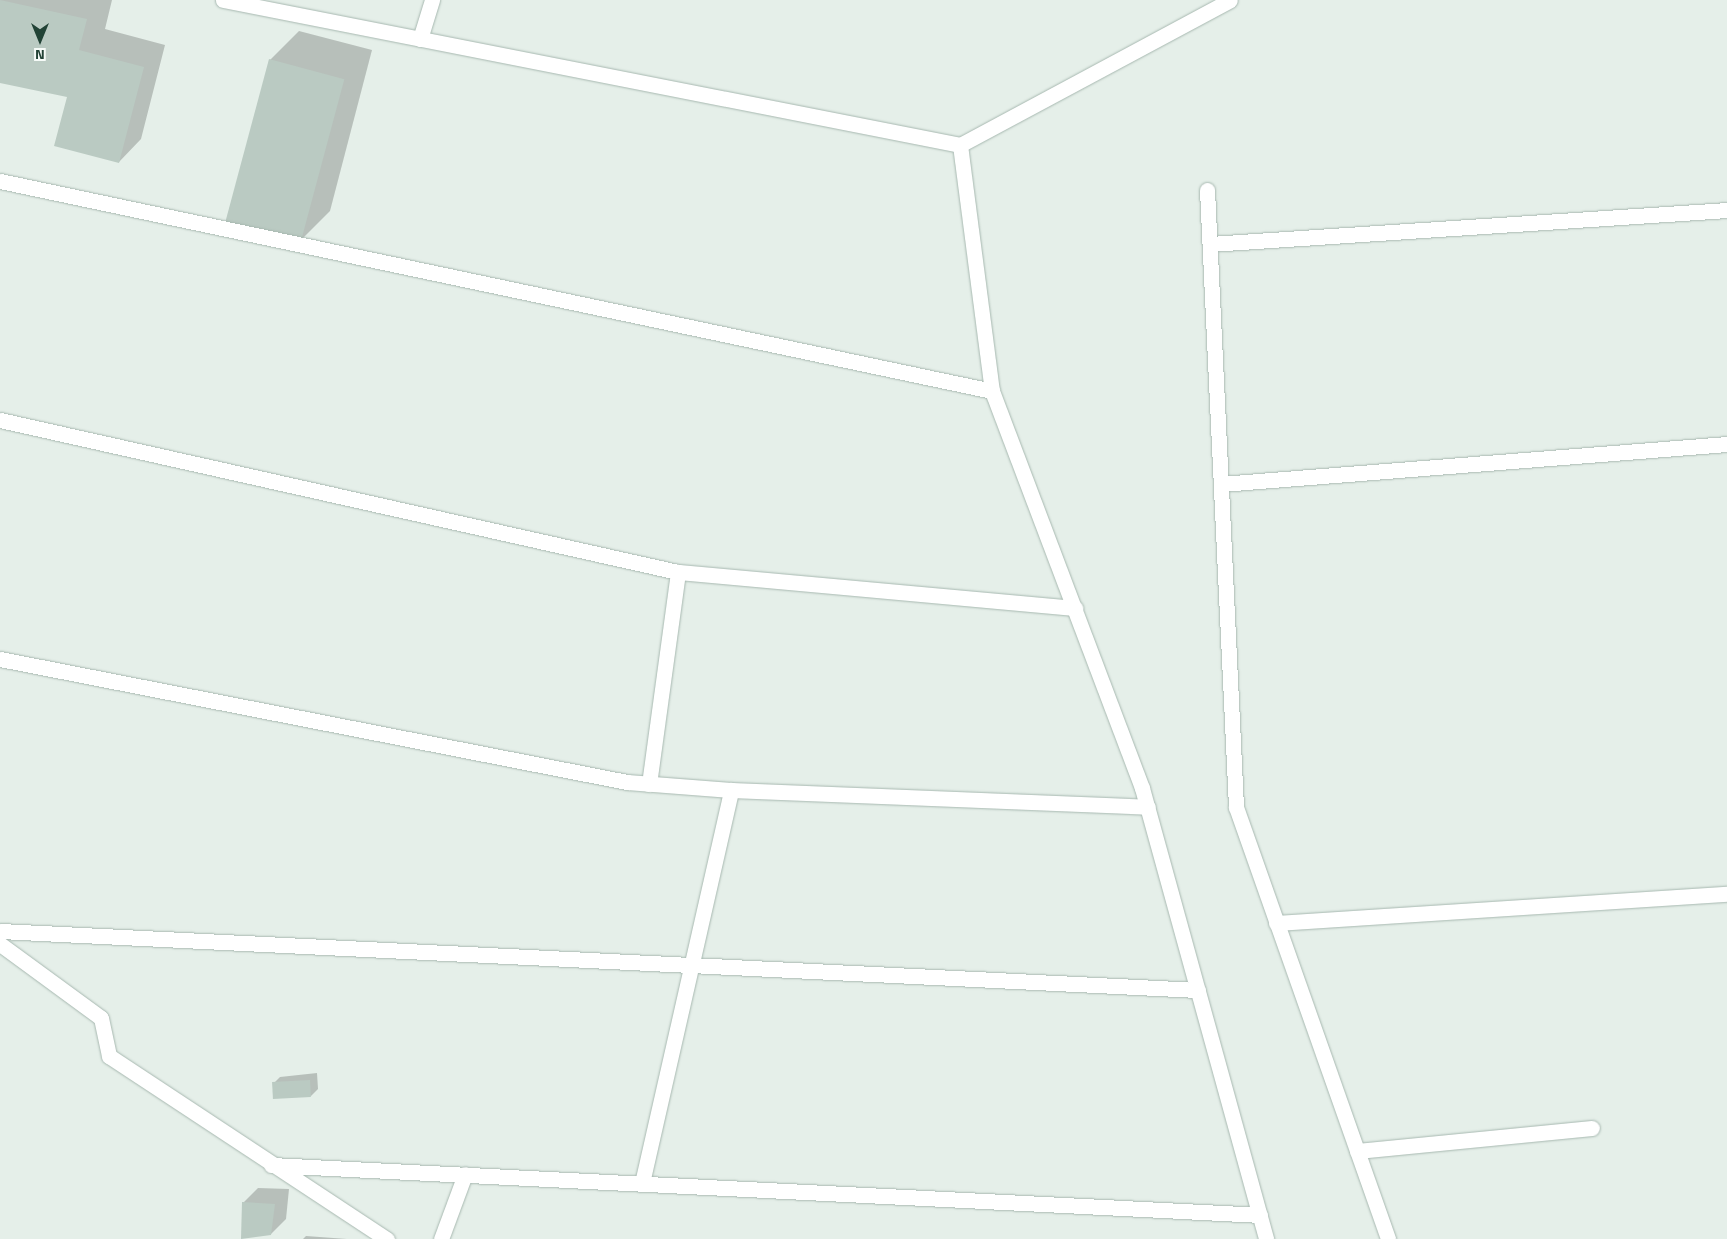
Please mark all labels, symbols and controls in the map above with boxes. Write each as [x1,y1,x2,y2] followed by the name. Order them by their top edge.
[15,15,65,65] north arrow
[35,45,45,66] text: N

